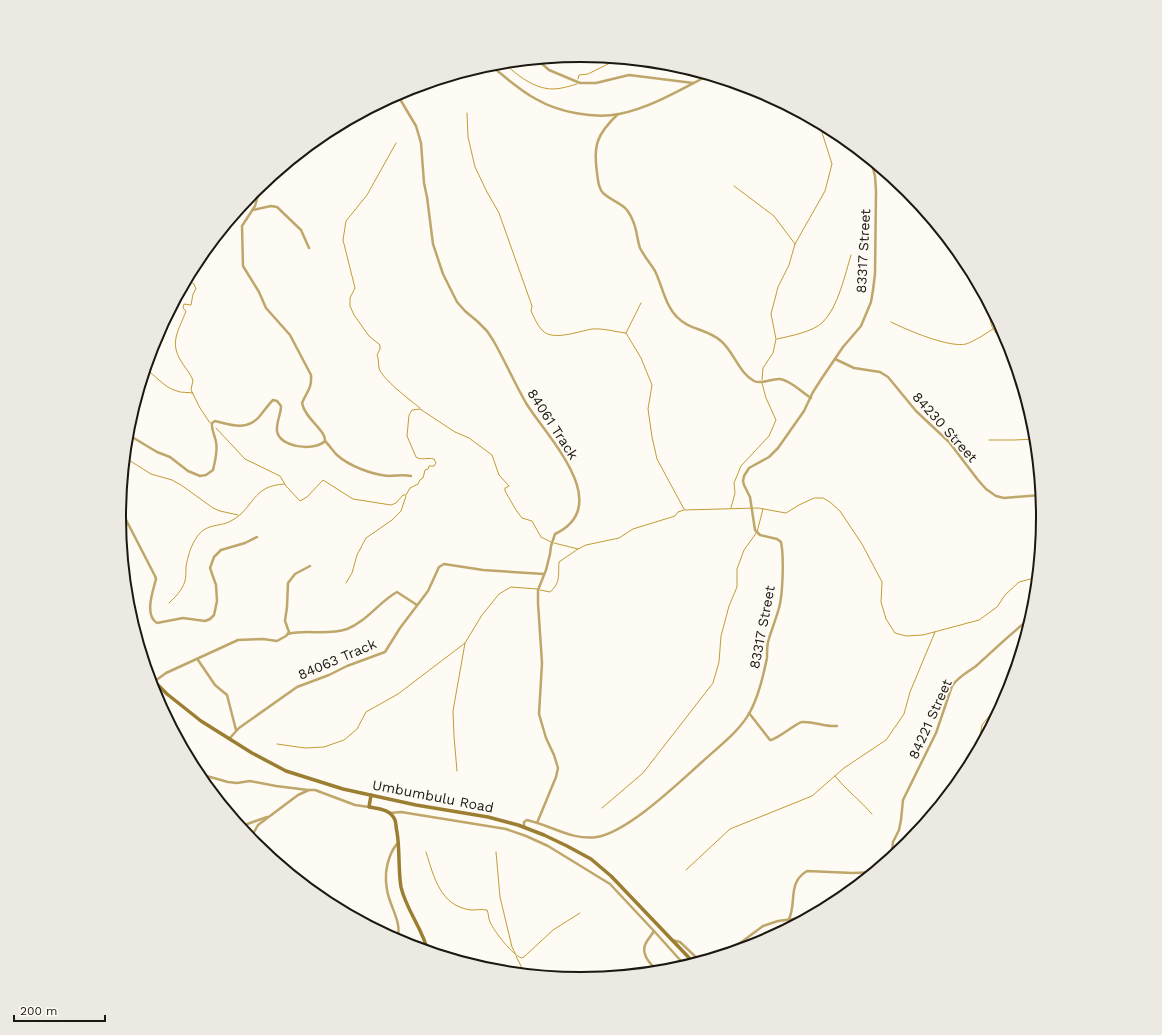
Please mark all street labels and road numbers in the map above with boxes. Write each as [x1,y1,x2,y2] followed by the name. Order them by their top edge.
[853,208,873,294] street label: 83317 Street
[524,386,582,462] street label: 84061 Track
[909,389,981,466] street label: 84230 Street
[746,584,778,670] street label: 83317 Street
[295,635,379,683] street label: 84063 Track
[905,676,955,761] street label: 84221 Street
[371,776,495,816] street label: Umbumbulu Road

